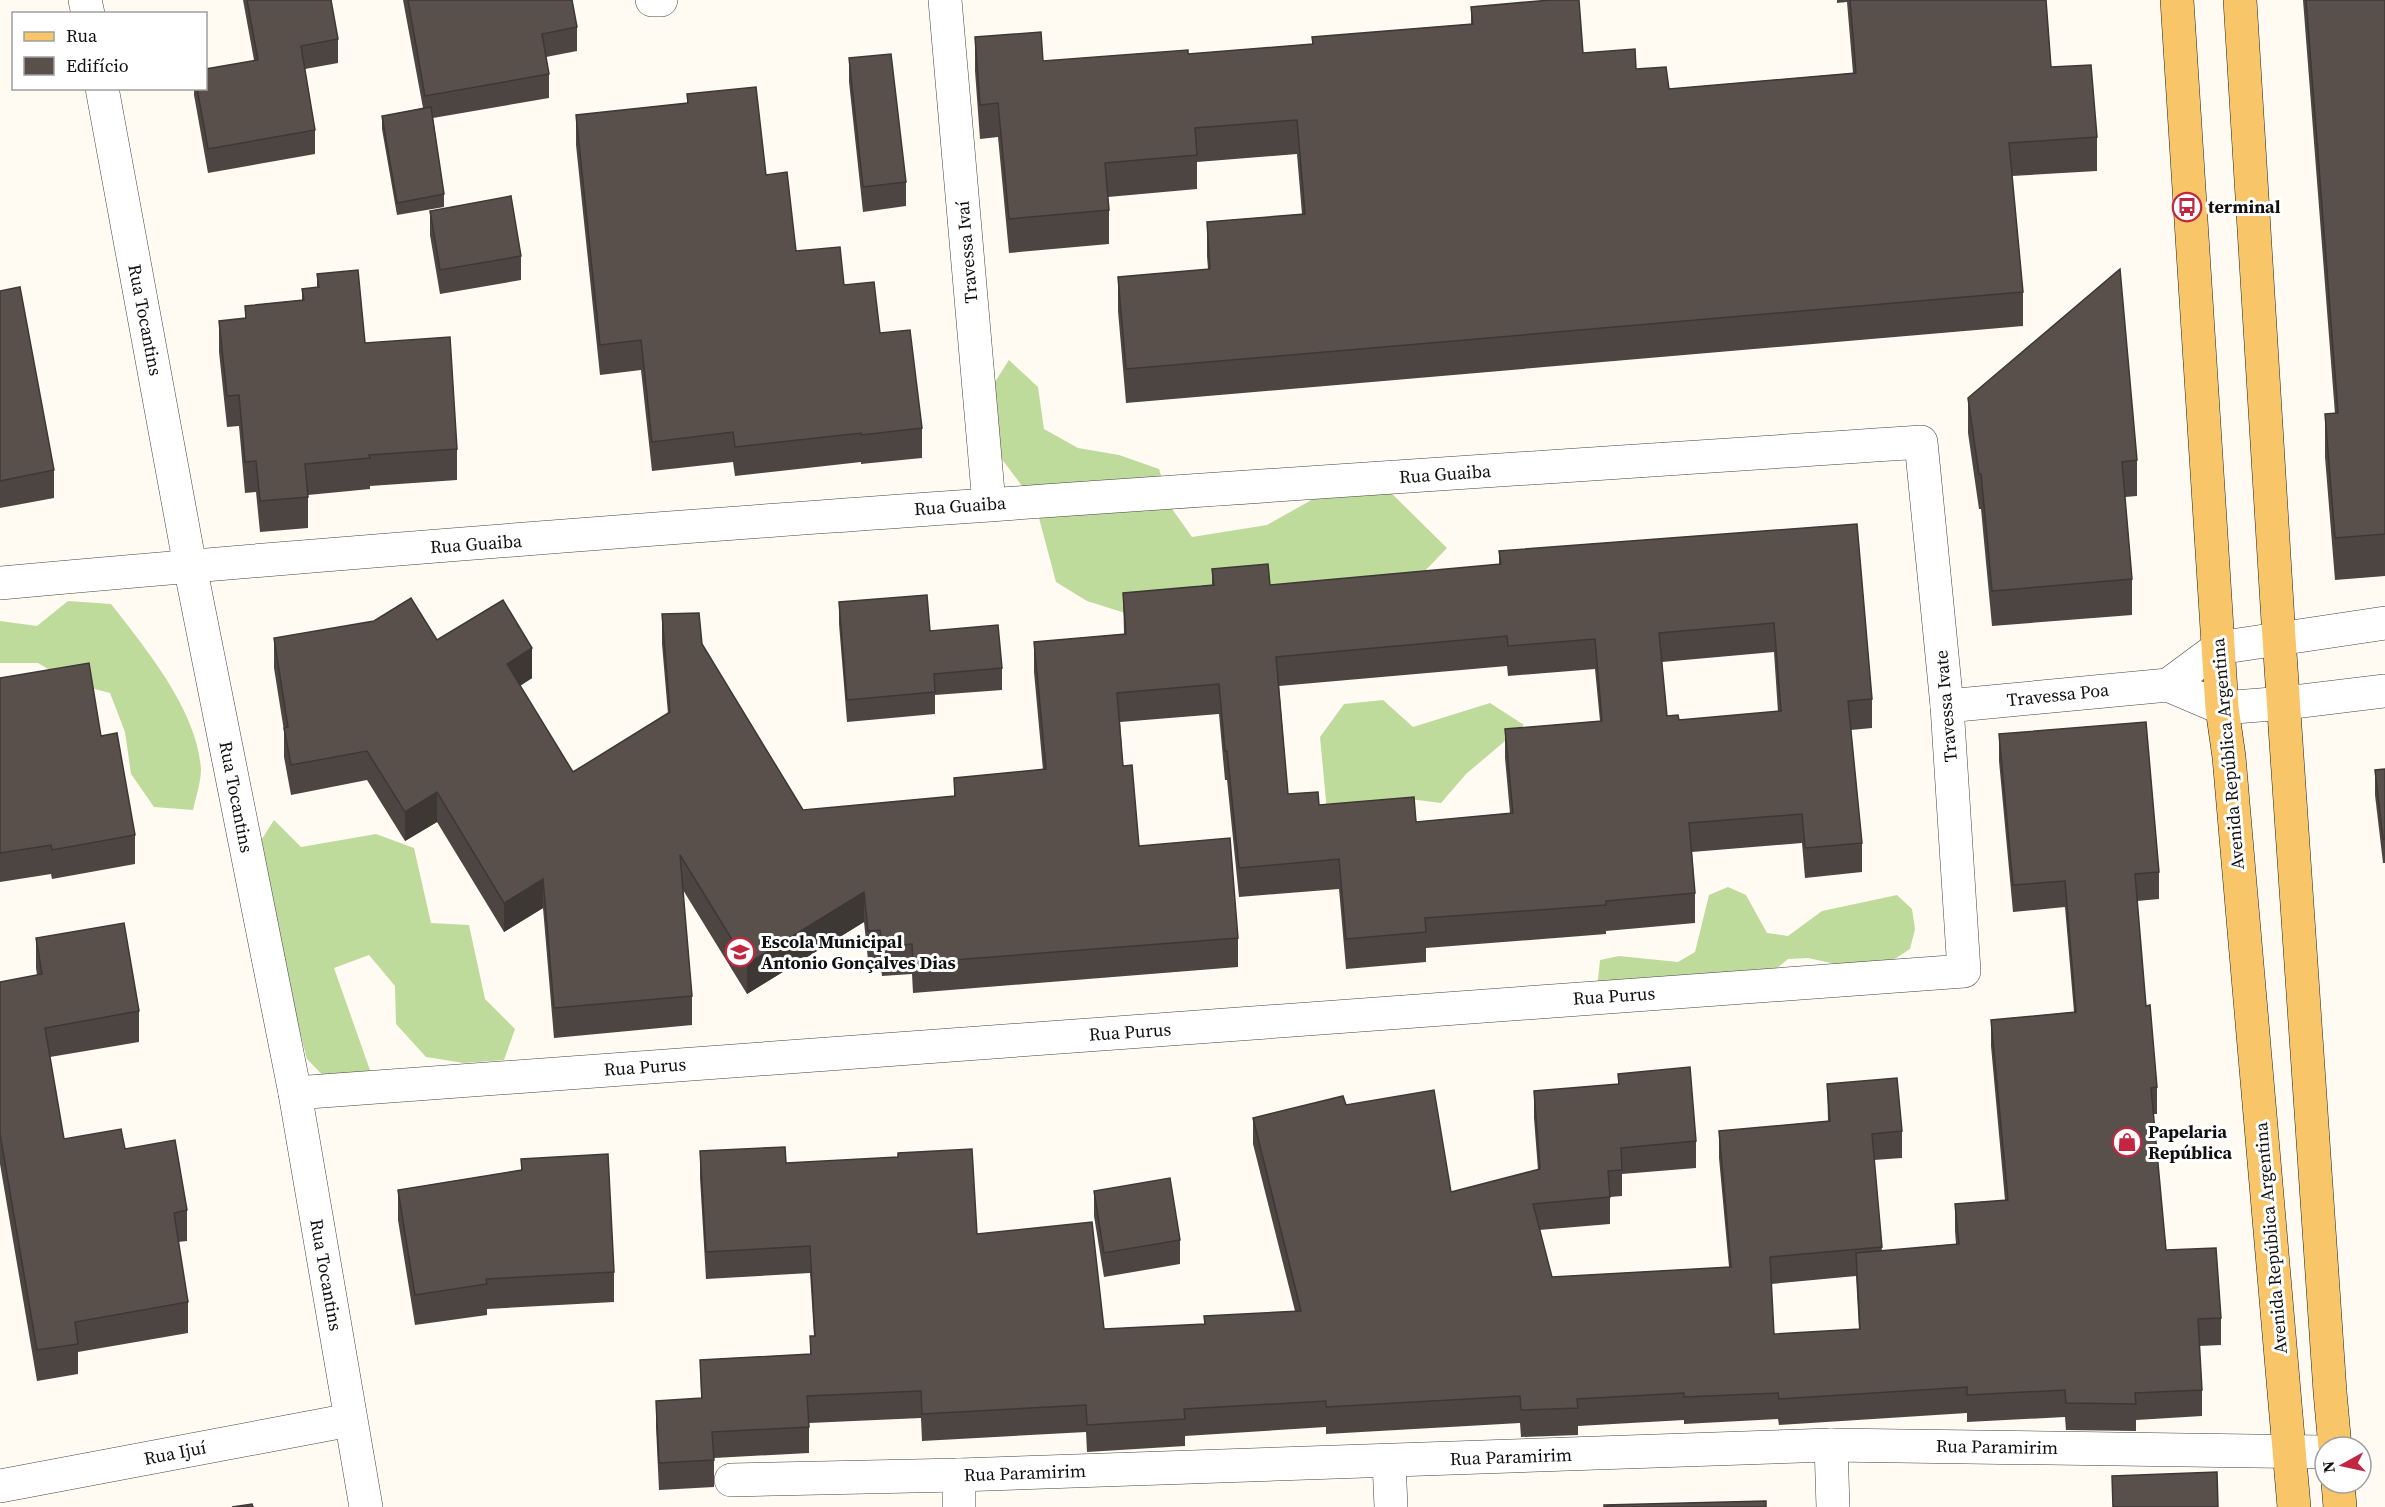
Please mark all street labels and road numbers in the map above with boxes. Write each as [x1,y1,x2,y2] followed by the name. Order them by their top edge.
[950,200,983,304] street label: Travessa Ivaí
[122,262,169,378] street label: Rua Tocantins
[1398,458,1493,489] street label: Rua Guaiba
[913,490,1008,521] street label: Rua Guaiba
[429,528,524,559] street label: Rua Guaiba
[2205,636,2250,871] street label: Avenida República Argentina
[1928,649,1963,763] street label: Travessa Ivate
[2006,677,2111,712] street label: Travessa Poa
[213,739,260,855] street label: Rua Tocantins
[1572,980,1656,1011] street label: Rua Purus
[1088,1016,1172,1047] street label: Rua Purus
[603,1051,687,1082] street label: Rua Purus
[2248,1120,2293,1355] street label: Avenida República Argentina
[304,1217,349,1333] street label: Rua Tocantins
[1936,1433,2058,1460] street label: Rua Paramirim
[142,1434,208,1471] street label: Rua Ijuí
[1449,1442,1573,1471] street label: Rua Paramirim
[963,1458,1087,1487] street label: Rua Paramirim

